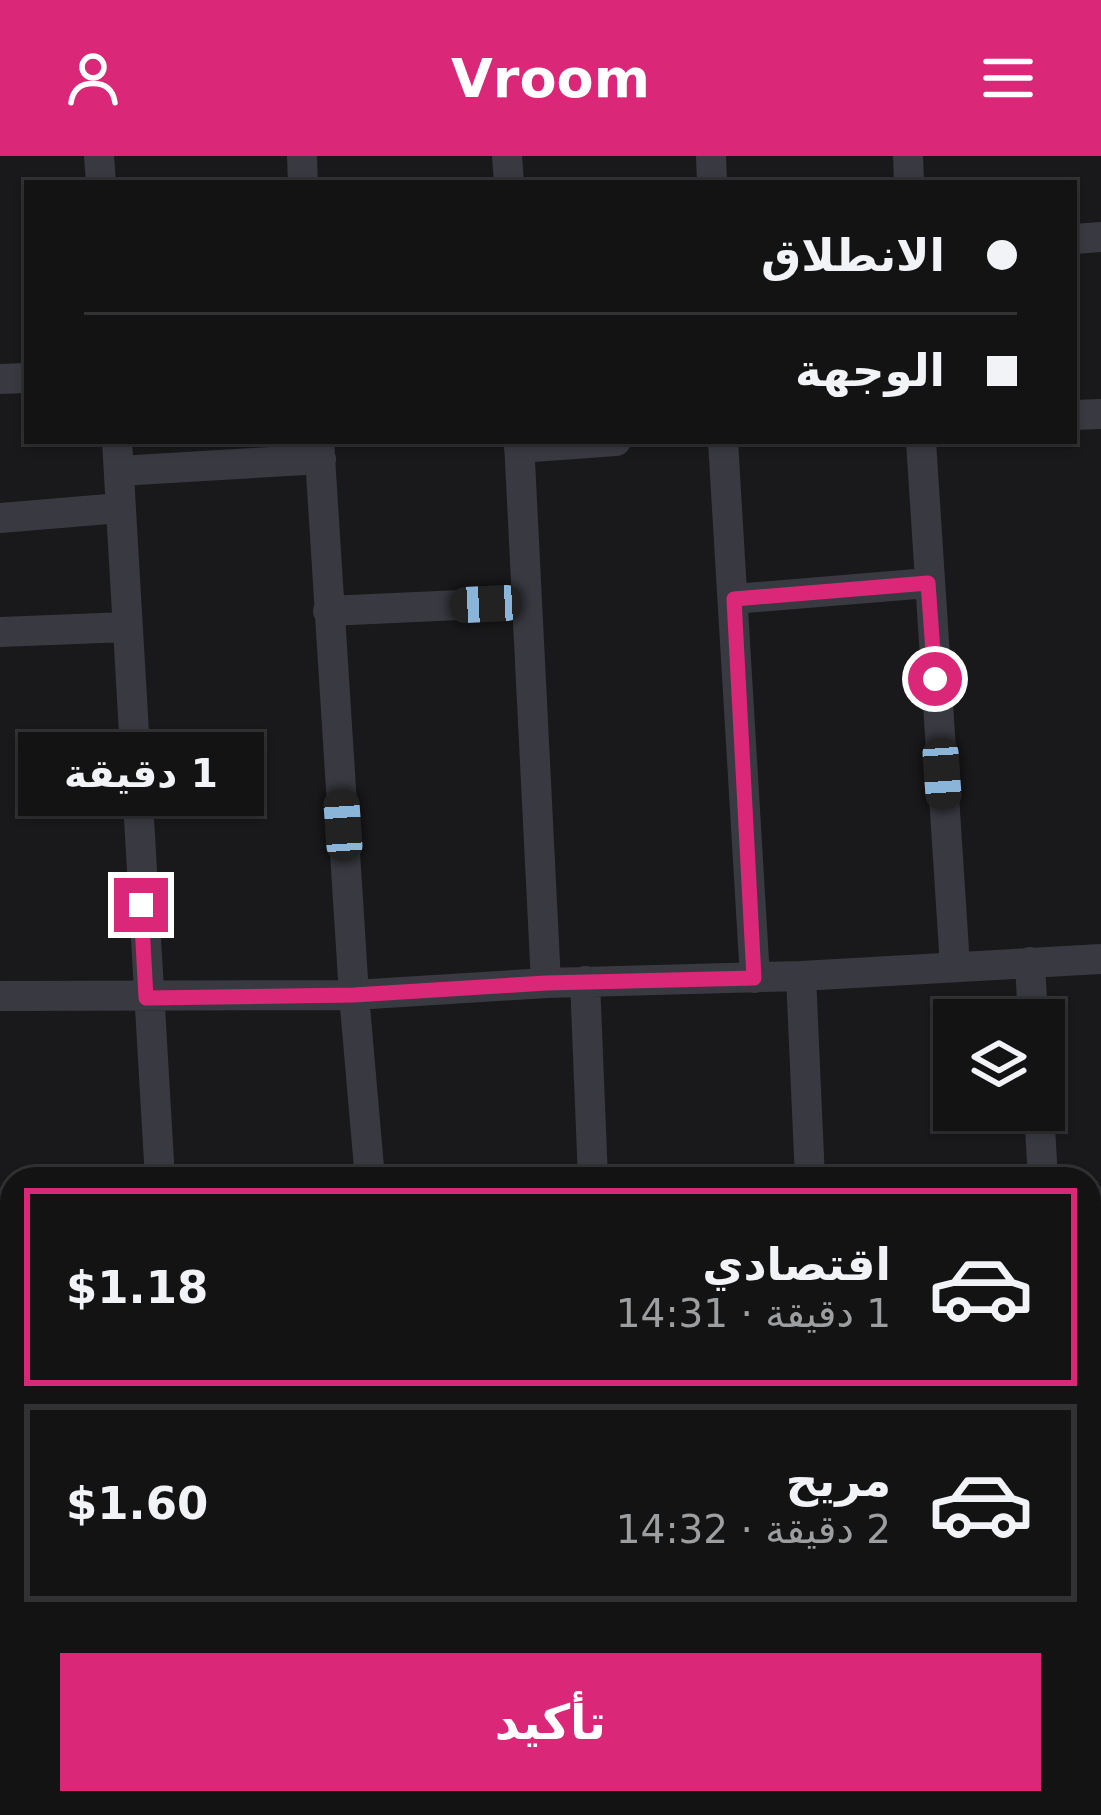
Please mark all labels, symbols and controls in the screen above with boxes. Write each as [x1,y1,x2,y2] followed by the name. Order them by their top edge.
[60,45,126,111] icon: person
[975,45,1041,111] icon: menu
[451,47,650,110] text: Vroom
[761,229,945,282] text: الانطلاق
[795,344,945,397] text: الوجهة
[449,584,523,624] car
[908,652,962,706] route start
[18,731,264,815] callout: 1 دقيقة
[922,737,962,811] car
[64,751,218,796] text: 1 دقيقة
[323,788,363,862] car
[114,878,168,932] route end
[933,999,1065,1131] map controls
[933,999,1065,1131] button: layers
[927,1233,1035,1341] icon: car
[702,1238,891,1291] text: اقتصادي
[66,1261,208,1314] text: $1.18
[616,1291,891,1336] text: 1 دقيقة · 14:31
[927,1449,1035,1557] icon: car
[786,1454,891,1507] text: مريح
[66,1477,208,1530] text: $1.60
[616,1507,891,1552] text: 2 دقيقة · 14:32
[60,1653,1041,1791] button: تأكيد

